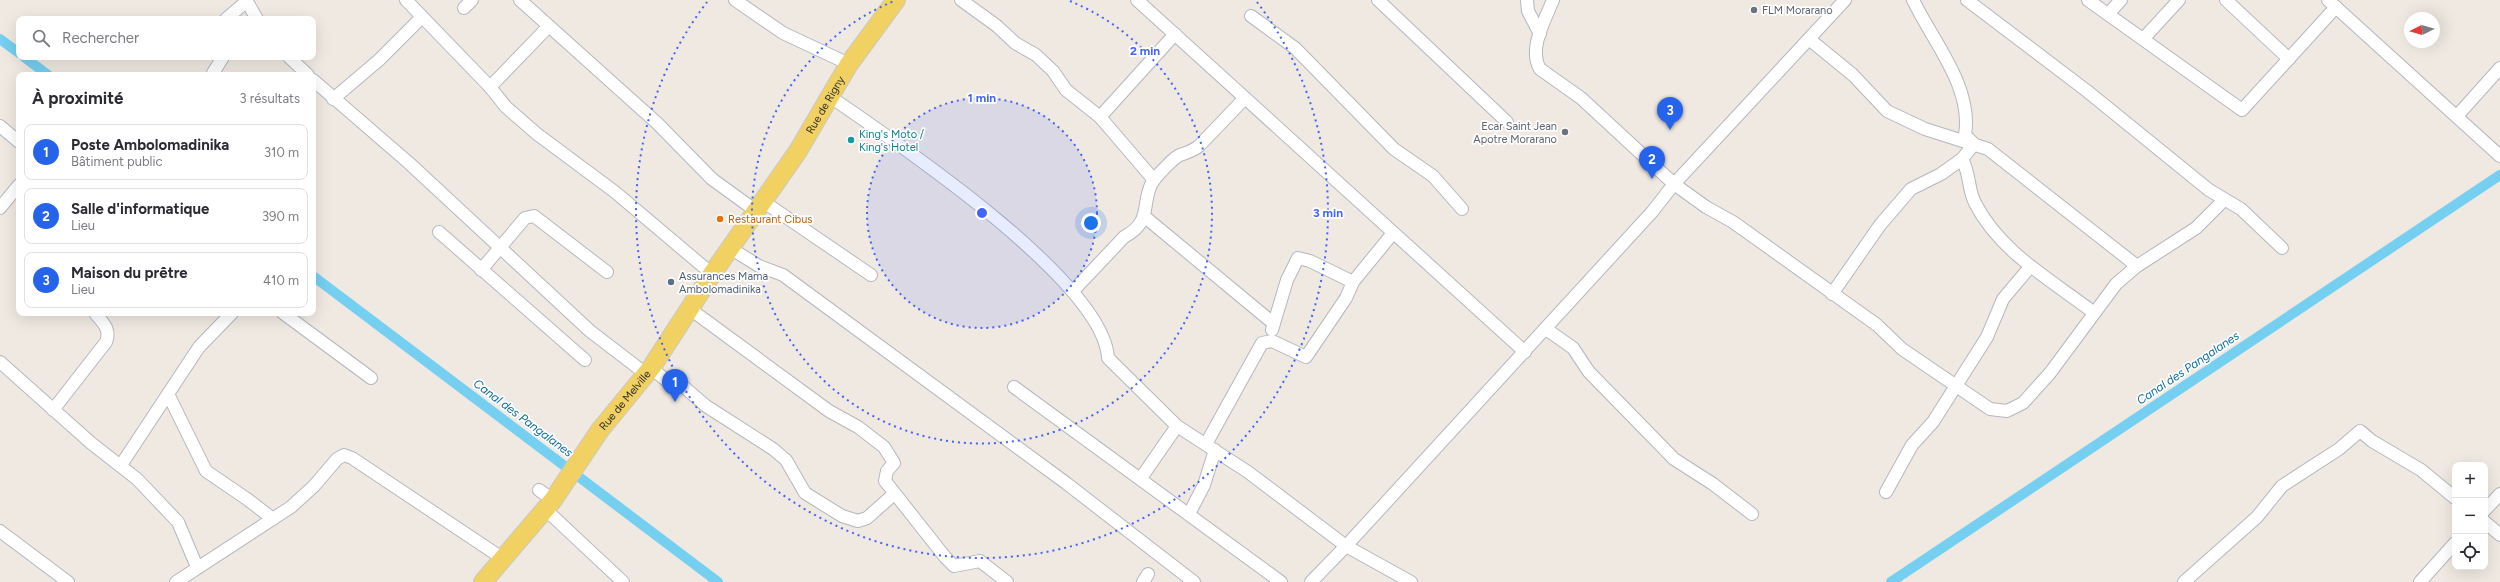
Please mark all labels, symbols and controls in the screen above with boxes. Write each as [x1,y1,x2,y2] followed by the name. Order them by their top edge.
[1762,4,1833,17] place label: FLM Morarano
[1749,5,1759,15] marker: FLM Morarano
[2404,12,2440,48] north arrow
[16,16,316,60] search box
[30,27,52,49] icon: search
[62,29,139,47] text: Rechercher
[1130,44,1160,58] text: 2 min
[803,74,847,136] street label: Rue de Rigny
[32,88,123,108] text: À proximité
[240,91,300,106] text: 3 résultats
[968,91,996,105] text: 1 min
[1657,97,1683,130] pin: 3
[1473,120,1557,146] place label: Ecar Saint Jean Apotre Morarano
[1560,127,1570,137] marker: Ecar Saint Jean Apotre Morarano
[859,128,925,154] place label: King's Moto / King's Hotel
[846,135,856,145] marker: King's Moto / King's Hotel
[71,136,229,154] text: Poste Ambolomadinika
[43,145,49,160] text: 1
[264,145,299,160] text: 310 m
[1639,146,1665,179] pin: 2
[71,154,163,169] text: Bâtiment public
[71,200,209,218] text: Salle d'informatique
[975,206,989,220] centre of rings
[1313,206,1343,220] text: 3 min
[42,209,50,224] text: 2
[262,209,299,224] text: 390 m
[728,213,812,226] place label: Restaurant Cibus
[1081,213,1101,233] your location
[715,214,725,224] marker: Restaurant Cibus
[71,218,95,233] text: Lieu
[71,264,188,282] text: Maison du prêtre
[679,270,768,296] place label: Assurances Mama Ambolomadinika
[42,273,50,288] text: 3
[263,273,299,288] text: 410 m
[666,277,676,287] marker: Assurances Mama Ambolomadinika
[71,282,95,297] text: Lieu
[2134,328,2242,408] water label: Canal des Pangalanes
[596,367,653,433] street label: Rue de Melville
[662,369,688,402] pin: 1
[471,376,576,460] water label: Canal des Pangalanes
[2452,462,2488,570] map controls
[2452,462,2488,498] button: +
[2452,498,2488,534] button: −
[2452,534,2488,570] button: locate

